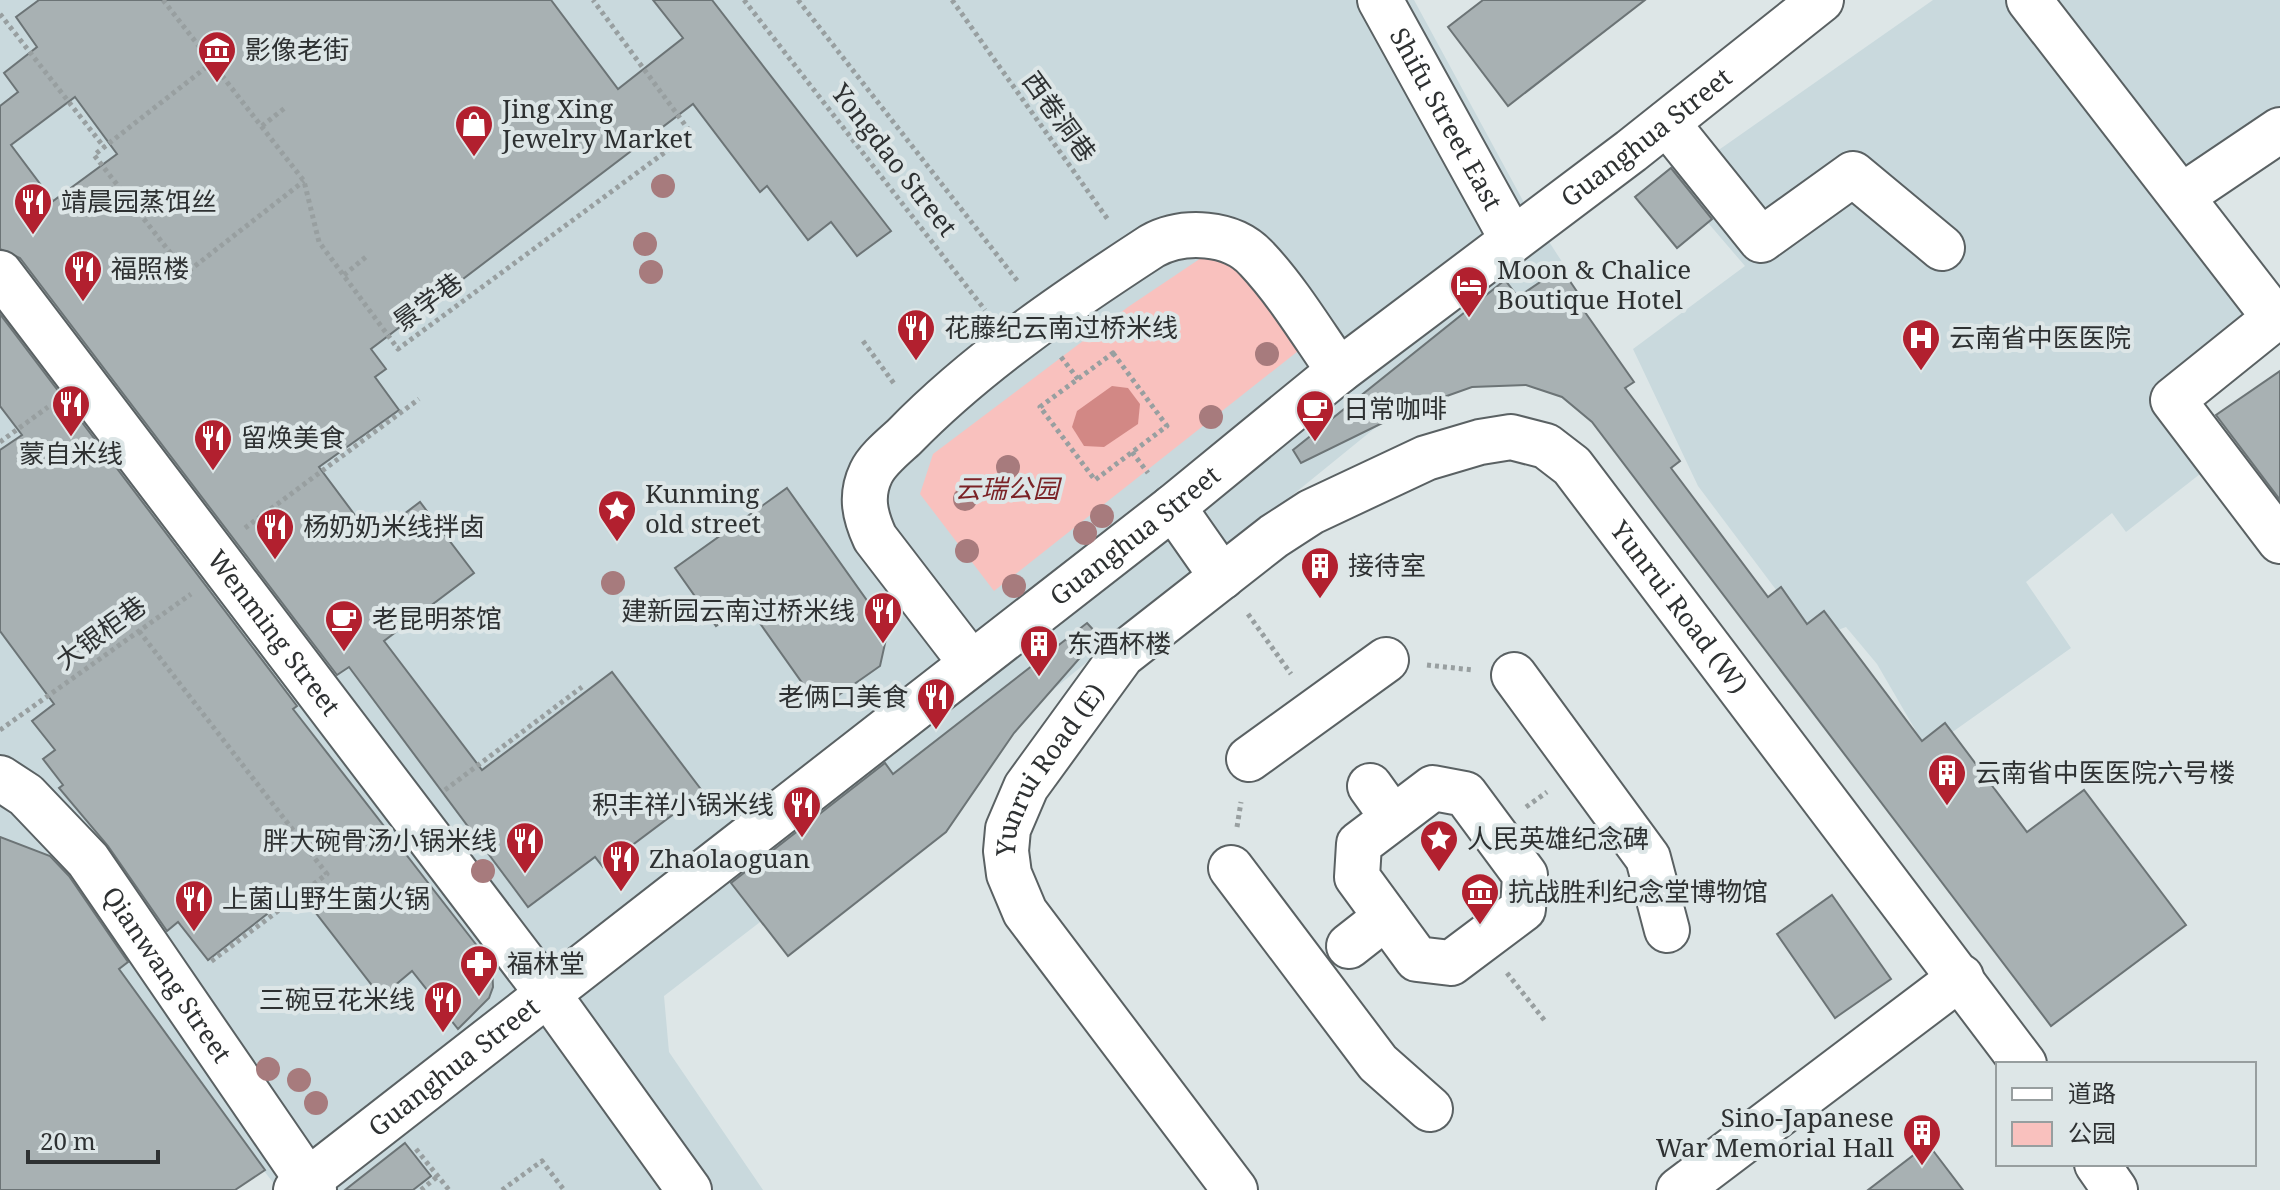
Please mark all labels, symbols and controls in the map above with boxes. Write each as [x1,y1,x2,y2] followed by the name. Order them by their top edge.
[1382,21,1511,216] street label: Shifu Street East
[196,29,238,84] museum icon: 影像老街
[245,31,349,67] place label: 影像老街
[1553,59,1739,215] street label: Guanghua Street
[1015,64,1105,169] street label: 西卷洞巷
[823,75,966,243] street label: Yongdao Street
[501,90,692,156] place label: Jing Xing Jewelry Market
[453,103,495,158] shop icon: Jing Xing Jewelry Market
[12,181,54,236] restaurant icon: 靖晨园蒸饵丝
[61,183,217,219] place label: 靖晨园蒸饵丝
[62,248,104,303] restaurant icon: 福照楼
[111,250,189,286] place label: 福照楼
[1497,251,1691,317] place label: Moon & Chalice Boutique Hotel
[385,264,470,339] street label: 景学巷
[1448,264,1490,319] hotel icon: Moon & Chalice Boutique Hotel
[895,307,937,362] restaurant icon: 花藤纪云南过桥米线
[944,309,1178,345] place label: 花藤纪云南过桥米线
[1900,317,1942,372] hospital icon: 云南省中医医院
[1949,319,2131,355] place label: 云南省中医医院
[50,383,92,438] restaurant icon: 蒙自米线
[1294,388,1336,443] cafe icon: 日常咖啡
[1343,390,1447,426] place label: 日常咖啡
[192,417,234,472] restaurant icon: 留焕美食
[241,419,345,455] place label: 留焕美食
[19,435,123,471] place label: 蒙自米线
[1042,457,1227,613] street label: Guanghua Street
[955,470,1063,506] park label: 云瑞公园
[645,475,761,541] place label: Kunming old street
[596,488,638,543] place icon: Kunming old street
[254,506,296,561] restaurant icon: 杨奶奶米线拌卤
[303,508,485,544] place label: 杨奶奶米线拌卤
[1602,512,1757,701] street label: Yunrui Road (W)
[200,542,349,723] street label: Wenming Street
[1299,545,1341,600] building icon: 接待室
[1348,547,1426,583] place label: 接待室
[48,587,153,677] street label: 大银柜巷
[862,590,904,645] restaurant icon: 建新园云南过桥米线
[621,592,855,628] place label: 建新园云南过桥米线
[323,598,365,653] cafe icon: 老昆明茶馆
[372,600,502,636] place label: 老昆明茶馆
[1018,623,1060,678] building icon: 东酒杯楼
[1067,625,1171,661] place label: 东酒杯楼
[915,676,957,731] restaurant icon: 老俩口美食
[987,676,1113,859] street label: Yunrui Road (E)
[778,678,908,714] place label: 老俩口美食
[1926,752,1968,807] building icon: 云南省中医医院六号楼
[1975,754,2235,790] place label: 云南省中医医院六号楼
[781,784,823,839] restaurant icon: 积丰祥小锅米线
[592,786,774,822] place label: 积丰祥小锅米线
[1418,818,1460,873] place icon: 人民英雄纪念碑
[504,820,546,875] restaurant icon: 胖大碗骨汤小锅米线
[1467,820,1649,856] place label: 人民英雄纪念碑
[263,822,497,858] place label: 胖大碗骨汤小锅米线
[600,838,642,893] restaurant icon: Zhaolaoguan
[649,840,810,876] place label: Zhaolaoguan
[1459,871,1501,926] museum icon: 抗战胜利纪念堂博物馆
[1508,873,1768,909] place label: 抗战胜利纪念堂博物馆
[173,878,215,933] restaurant icon: 上菌山野生菌火锅
[94,879,241,1069] street label: Qianwang Street
[222,880,430,916] place label: 上菌山野生菌火锅
[458,943,500,998] pharmacy icon: 福林堂
[507,945,585,981] place label: 福林堂
[422,979,464,1034] restaurant icon: 三碗豆花米线
[259,981,415,1017] place label: 三碗豆花米线
[360,988,546,1144] street label: Guanghua Street
[1996,1062,2256,1166] legend
[2068,1076,2116,1109] text: 道路
[1656,1099,1894,1165] place label: Sino-Japanese War Memorial Hall
[1901,1112,1943,1167] building icon: Sino-Japanese War Memorial Hall
[28,1114,158,1164] scale bar
[2068,1116,2116,1149] text: 公园
[40,1124,96,1157] text: 20 m

